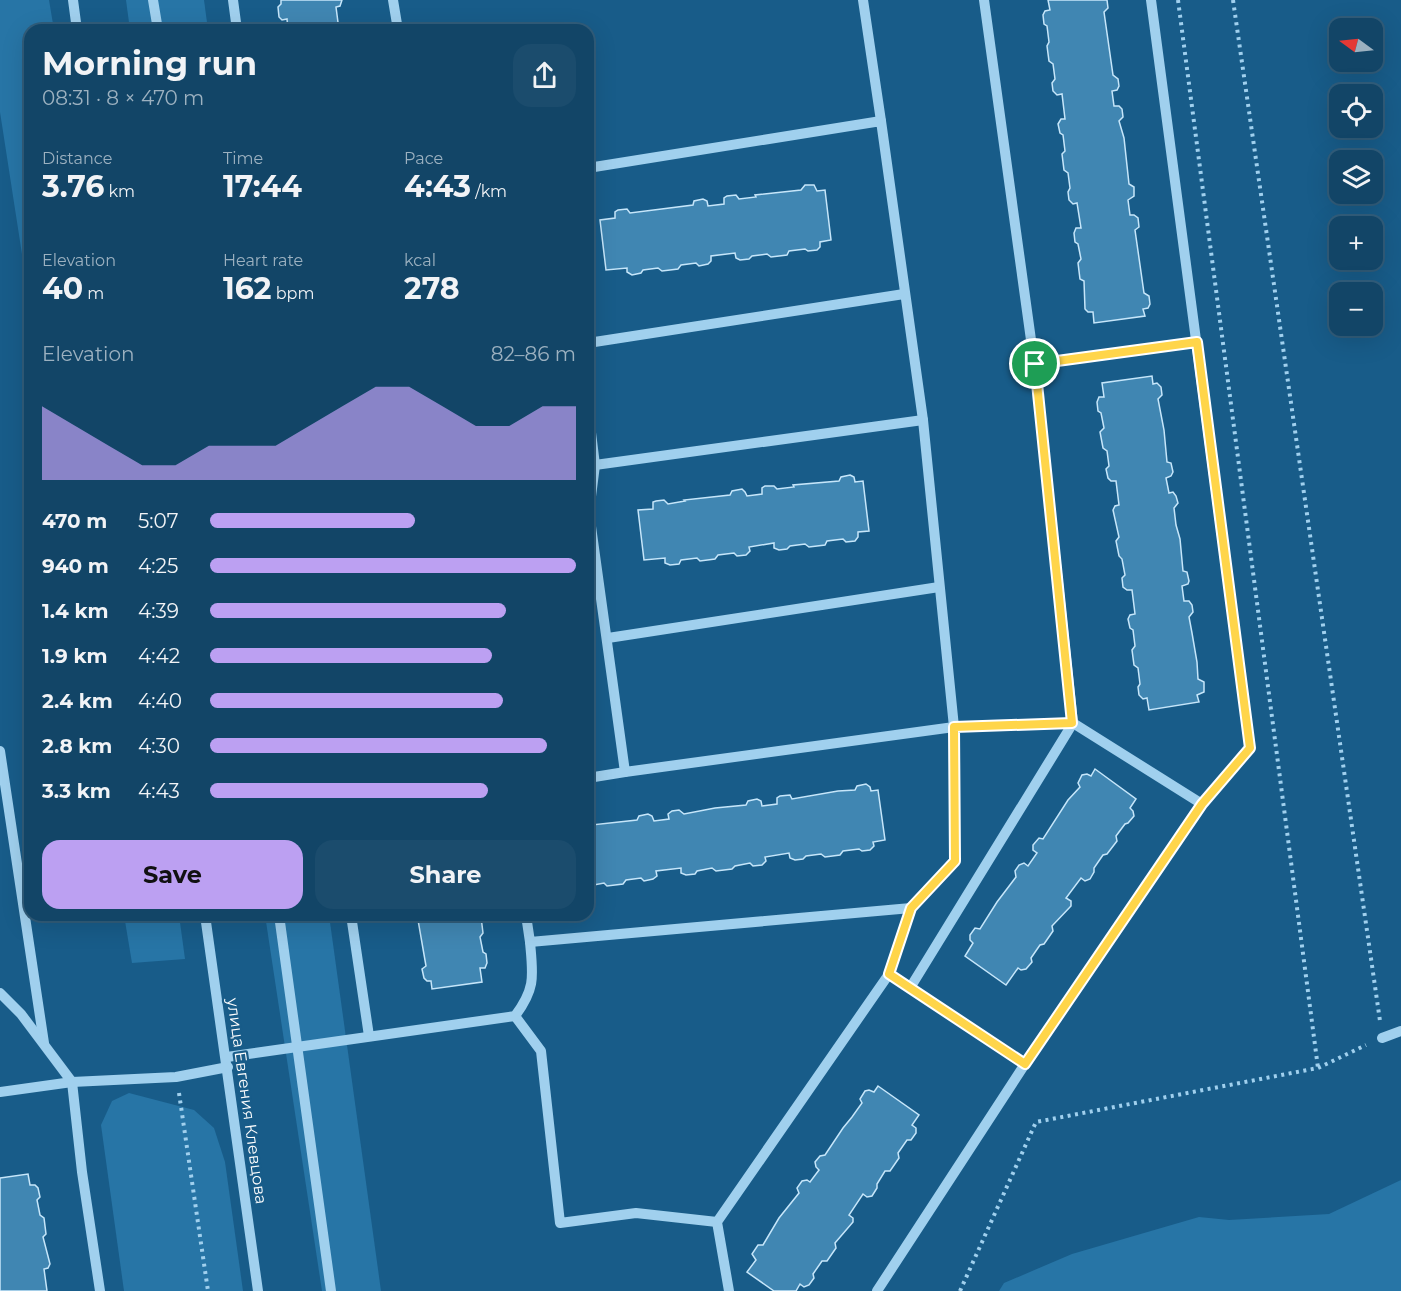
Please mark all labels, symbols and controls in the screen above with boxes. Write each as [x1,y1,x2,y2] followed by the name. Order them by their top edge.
[1329,18,1383,72] north arrow
[1329,18,1383,336] map controls
[42,43,257,83] text: Morning run
[513,44,576,107] button: share
[1329,84,1383,138] button: locate
[42,86,204,110] text: 08:31 · 8 × 470 m
[42,149,112,168] text: Distance
[223,149,263,168] text: Time
[404,149,443,168] text: Pace
[1329,150,1383,204] button: layers
[42,168,104,205] text: 3.76
[223,168,302,205] text: 17:44
[404,168,471,205] text: 4:43
[104,182,135,201] text: km
[471,182,507,201] text: /km
[1329,216,1383,270] button: +
[42,251,116,270] text: Elevation
[223,251,303,270] text: Heart rate
[404,251,436,270] text: kcal
[42,270,83,307] text: 40
[223,270,272,307] text: 162
[404,270,460,307] text: 278
[1329,282,1383,336] button: −
[83,284,104,303] text: m
[272,284,314,303] text: bpm
[1009,338,1060,389] pin
[42,342,134,366] text: Elevation
[491,342,576,366] text: 82–86 m
[1018,347,1051,380] icon: arrive
[42,509,107,533] text: 470 m
[138,509,178,533] text: 5:07
[42,554,109,578] text: 940 m
[138,554,178,578] text: 4:25
[42,599,109,623] text: 1.4 km
[138,599,179,623] text: 4:39
[42,644,108,668] text: 1.9 km
[138,644,180,668] text: 4:42
[42,689,113,713] text: 2.4 km
[138,689,182,713] text: 4:40
[42,734,112,758] text: 2.8 km
[138,734,180,758] text: 4:30
[42,779,111,803] text: 3.3 km
[138,779,180,803] text: 4:43
[42,840,303,909] button: Save
[315,840,576,909] button: Share
[223,996,271,1205] street label: улица Евгения Клевцова

